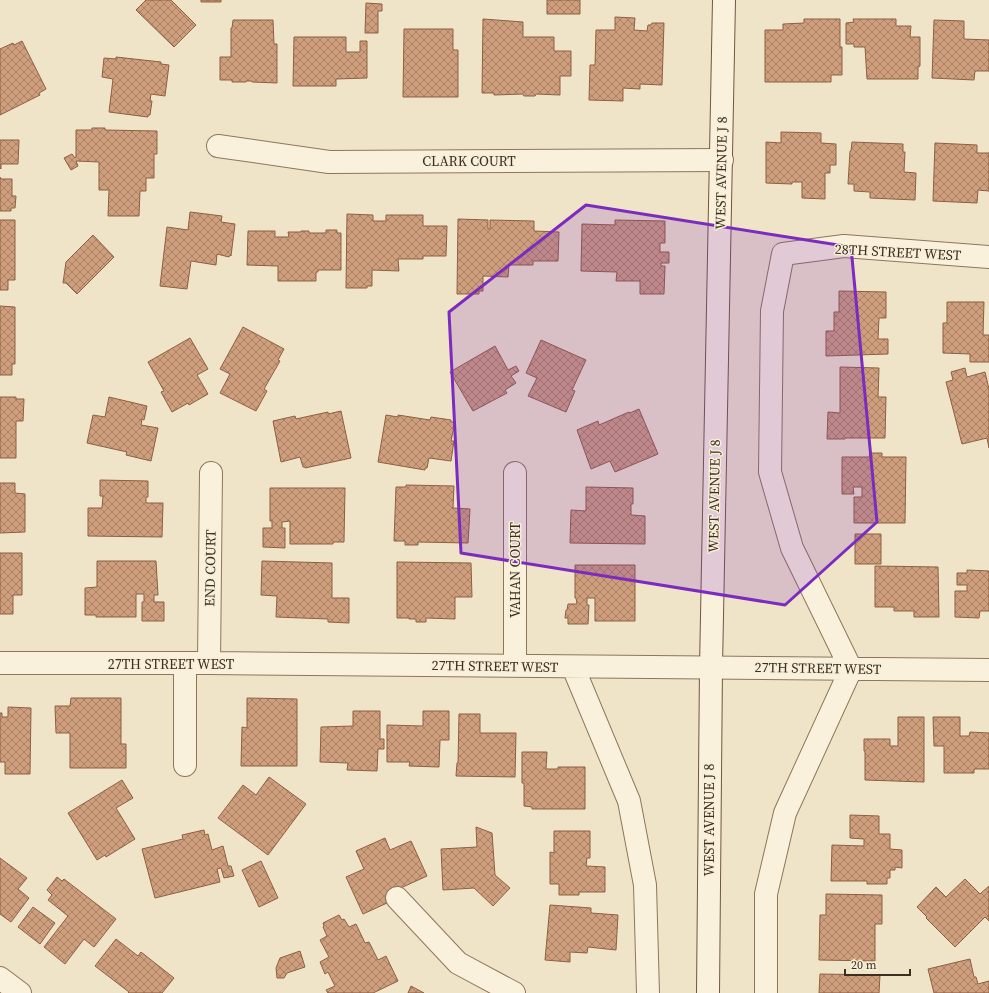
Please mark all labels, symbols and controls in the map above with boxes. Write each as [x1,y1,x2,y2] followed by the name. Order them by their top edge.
[710,116,732,230] street label: WEST AVENUE J 8
[422,151,516,171] street label: CLARK COURT
[834,239,962,265] street label: 28TH STREET WEST
[703,439,725,553] street label: WEST AVENUE J 8
[505,521,525,618] street label: VAHAN COURT
[199,529,221,607] street label: END COURT
[108,654,235,674] street label: 27TH STREET WEST
[431,655,559,677] street label: 27TH STREET WEST
[754,657,882,679] street label: 27TH STREET WEST
[699,763,719,877] street label: WEST AVENUE J 8
[845,951,910,977] scale bar
[851,957,877,973] text: 20 m

